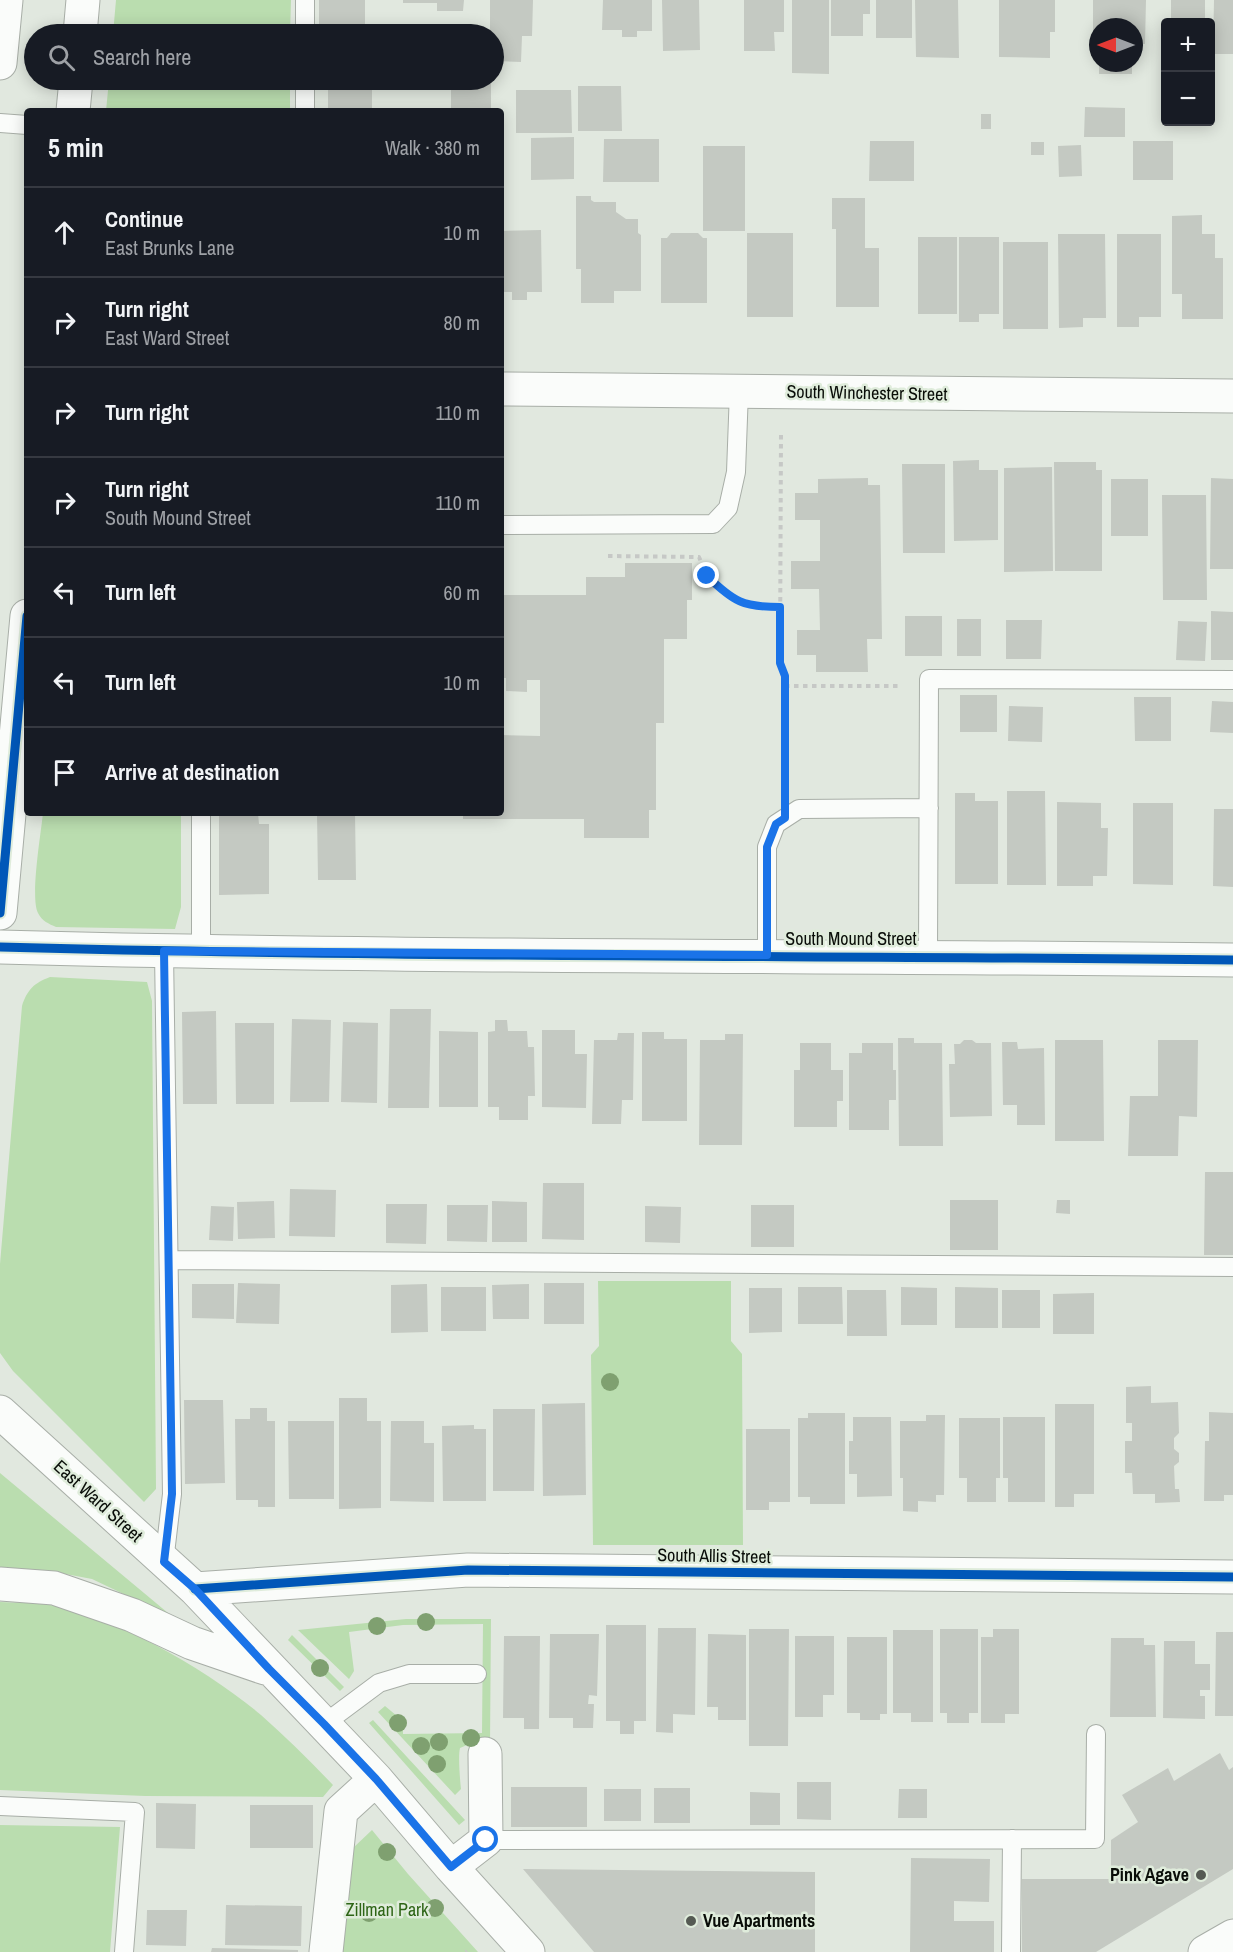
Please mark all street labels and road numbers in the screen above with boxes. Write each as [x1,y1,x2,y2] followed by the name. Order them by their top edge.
[786,379,948,406] street label: South Winchester Street
[785,926,917,951] street label: South Mound Street
[48,1454,148,1547] street label: East Ward Street
[657,1542,771,1569] street label: South Allis Street

